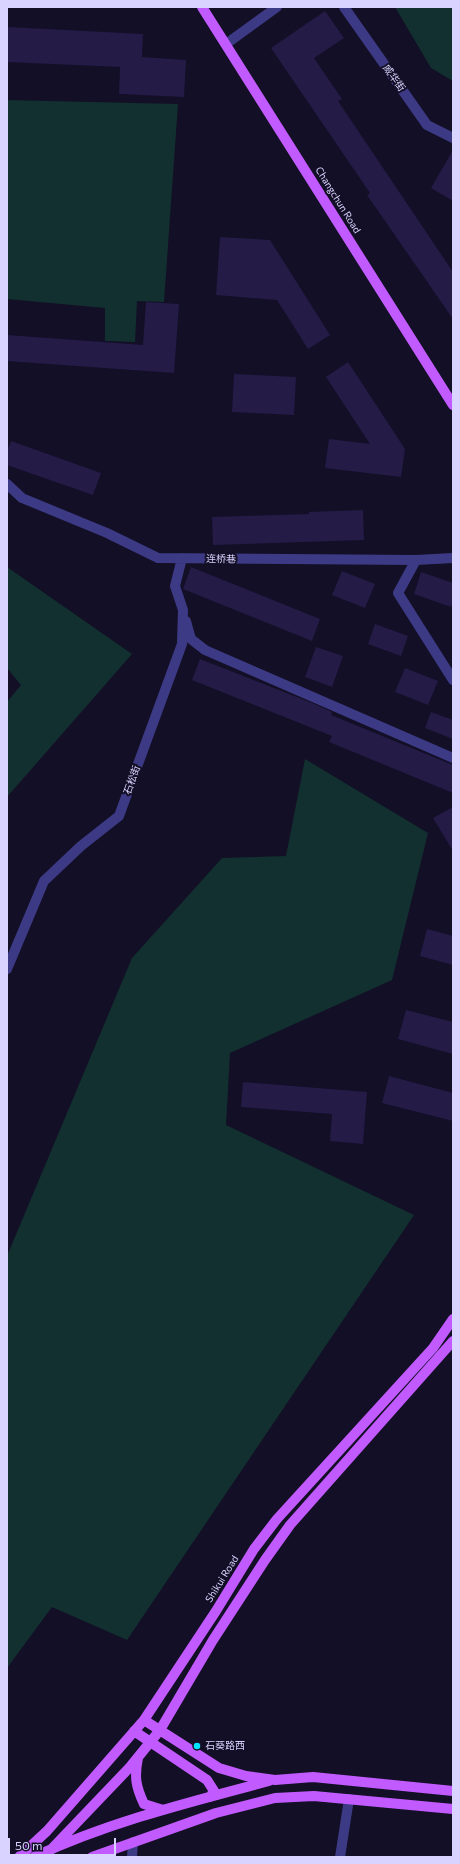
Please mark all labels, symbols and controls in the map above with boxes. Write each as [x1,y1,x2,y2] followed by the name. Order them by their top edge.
[380,62,408,94] street label: 威华街
[313,165,363,235] street label: Changchun Road
[206,553,236,565] street label: 连桥巷
[121,764,143,796] street label: 石松街
[203,1553,241,1605] street label: Shikui Road
[205,1740,245,1752] place label: 石葵路西
[192,1741,202,1751] marker: 石葵路西
[10,1830,118,1856] scale bar
[15,1838,43,1852] text: 50 m

